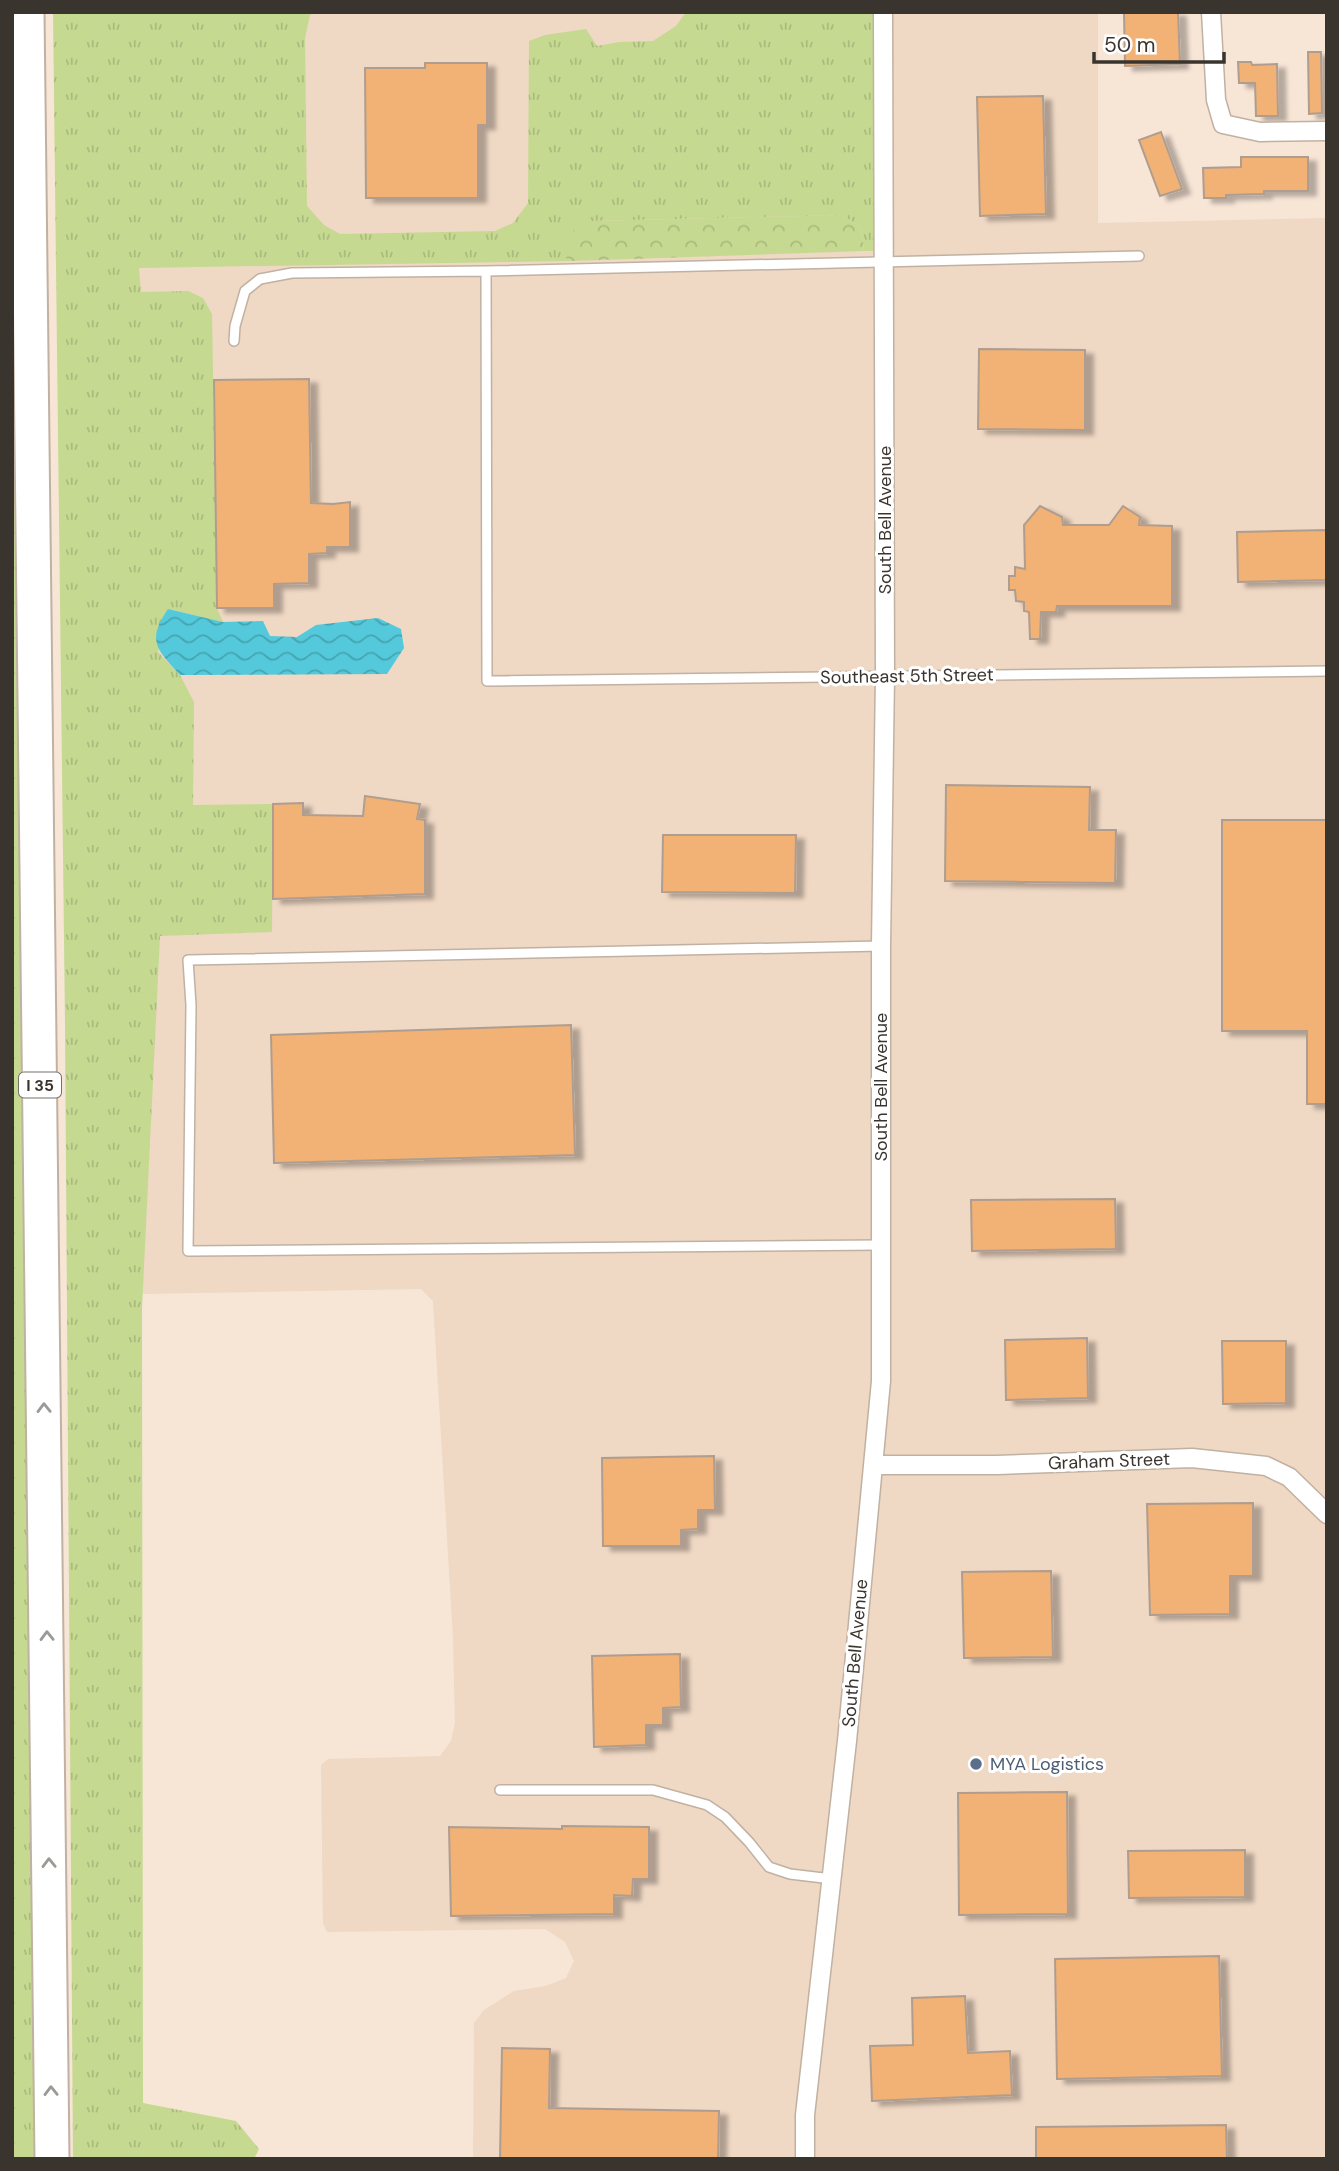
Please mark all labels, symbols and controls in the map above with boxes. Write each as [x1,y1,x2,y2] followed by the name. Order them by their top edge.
[1094,21,1224,65] scale bar
[1104,31,1155,59] text: 50 m
[873,446,897,594] street label: South Bell Avenue
[820,662,994,690] street label: Southeast 5th Street
[869,1013,893,1161] street label: South Bell Avenue
[19,1072,61,1098] road number: I 35
[36,1402,52,1413] one-way arrow
[1048,1447,1170,1475] street label: Graham Street
[837,1578,873,1728] street label: South Bell Avenue
[39,1630,55,1640] one-way arrow
[990,1752,1104,1776] place label: MYA Logistics
[968,1756,984,1772] marker: MYA Logistics
[41,1857,57,1868] one-way arrow
[44,2085,59,2096] one-way arrow

